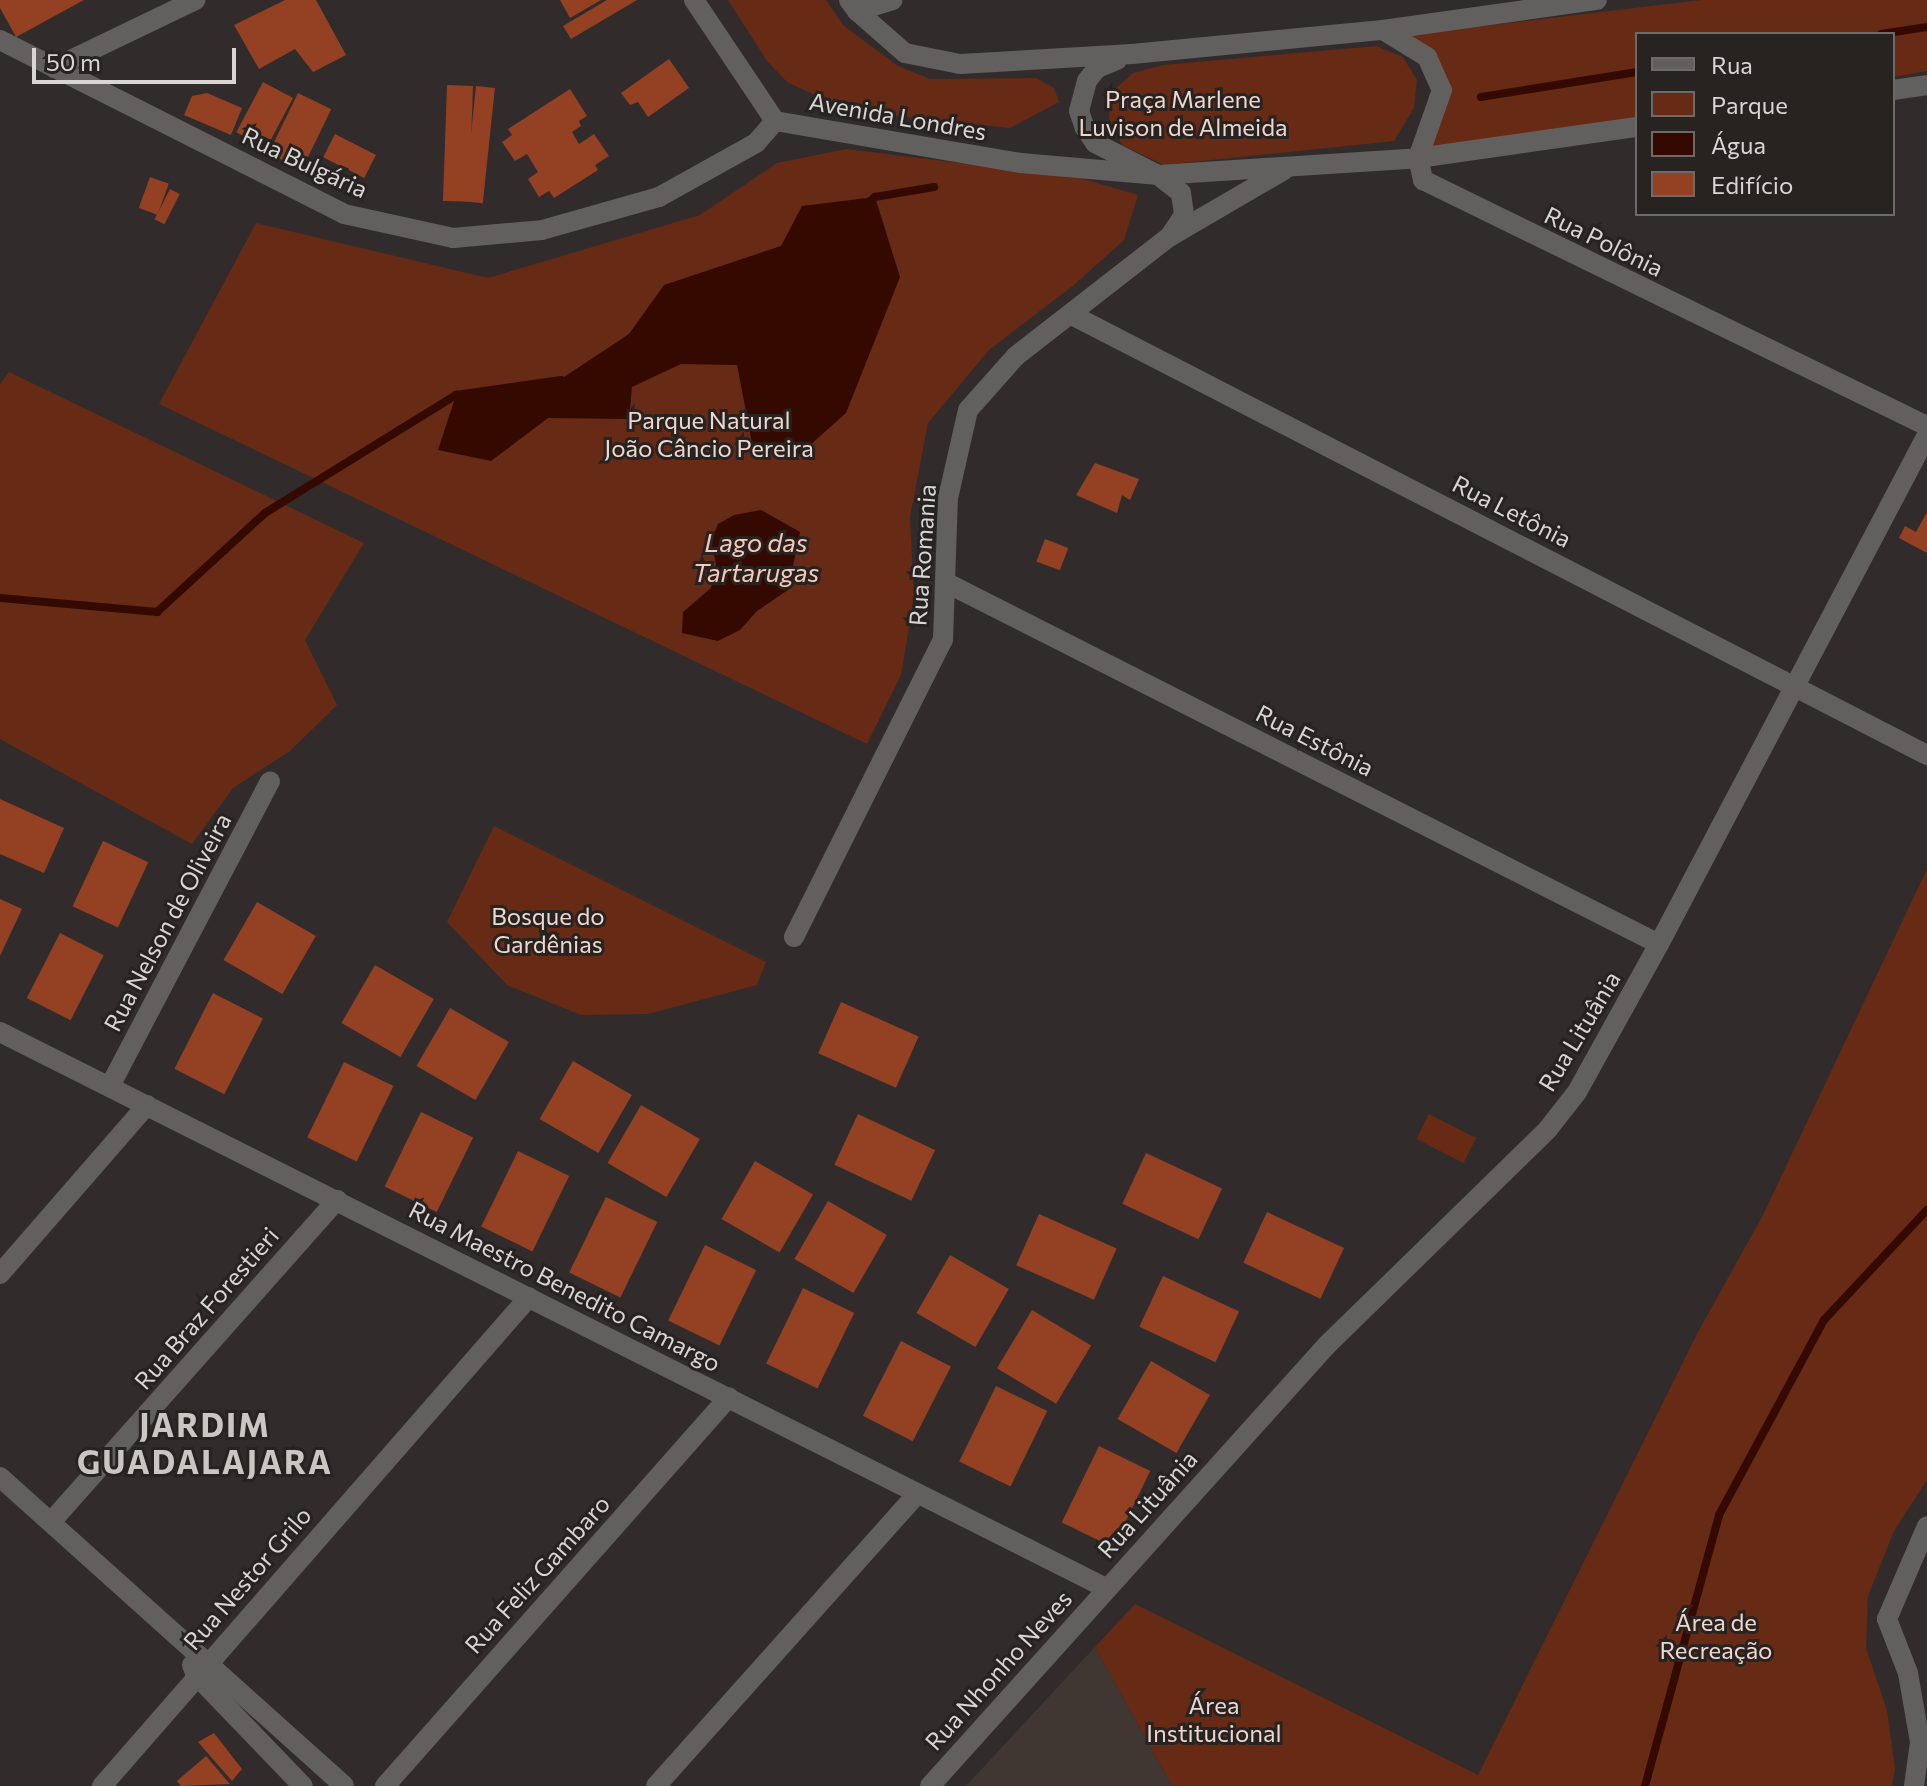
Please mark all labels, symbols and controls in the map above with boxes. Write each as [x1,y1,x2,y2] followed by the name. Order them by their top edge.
[36,32,240,82] scale bar
[1635,32,1895,216] legend
[46,47,101,76] text: 50 m
[1711,50,1753,79] text: Rua
[1078,85,1288,141] park label: Praça Marlene Luvison de Almeida
[807,86,989,146] street label: Avenida Londres
[1711,90,1788,119] text: Parque
[238,120,372,204] street label: Rua Bulgária
[1711,130,1766,159] text: Água
[1711,170,1793,199] text: Edifício
[1540,200,1668,282] street label: Rua Polônia
[604,406,814,462] park label: Parque Natural João Câncio Pereira
[1448,469,1576,553] street label: Rua Letônia
[903,483,941,627] street label: Rua Romania
[693,526,819,588] water label: Lago das Tartarugas
[1251,698,1379,782] street label: Rua Estônia
[97,808,237,1036] street label: Rua Nelson de Oliveira
[491,902,605,958] park label: Bosque do Gardênias
[1532,966,1626,1096] street label: Rua Lituânia
[404,1195,726,1377] street label: Rua Maestro Benedito Camargo
[128,1221,284,1395] street label: Rua Braz Forestieri
[77,1406,333,1481] district label: JARDIM GUADALAJARA
[1091,1444,1203,1564] street label: Rua Lituânia
[459,1489,615,1659] street label: Rua Feliz Gambaro
[177,1501,317,1655] street label: Rua Nestor Grilo
[919,1584,1077,1756] street label: Rua Nhonho Neves
[1660,1608,1772,1664] park label: Área de Recreação
[1146,1691,1282,1747] park label: Área Institucional

